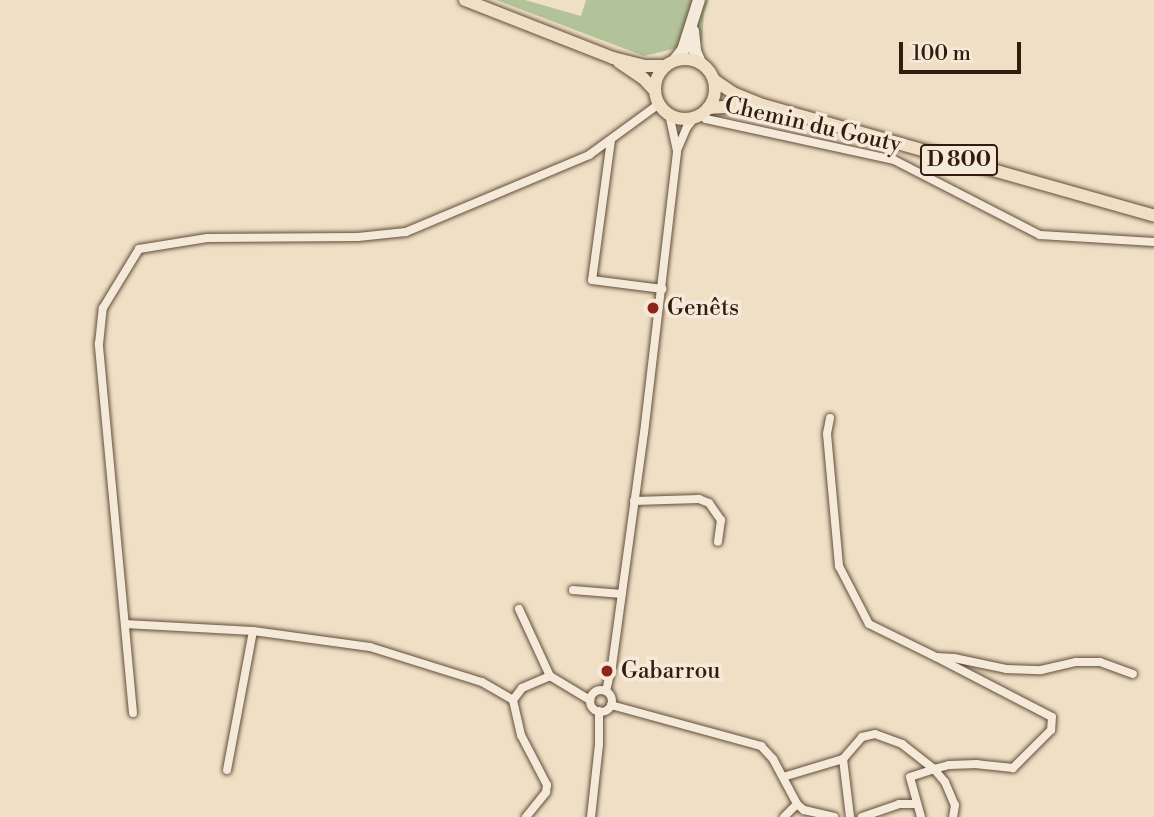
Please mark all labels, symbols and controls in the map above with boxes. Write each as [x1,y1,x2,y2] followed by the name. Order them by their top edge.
[902,28,1024,72] scale bar
[912,41,971,67] text: 100 m
[722,91,904,159] street label: Chemin du Gouty
[919,142,999,178] road number: D 800
[667,294,739,322] place label: Genêts
[645,300,661,316] marker: Genêts
[621,657,720,685] place label: Gabarrou
[599,663,615,679] marker: Gabarrou

